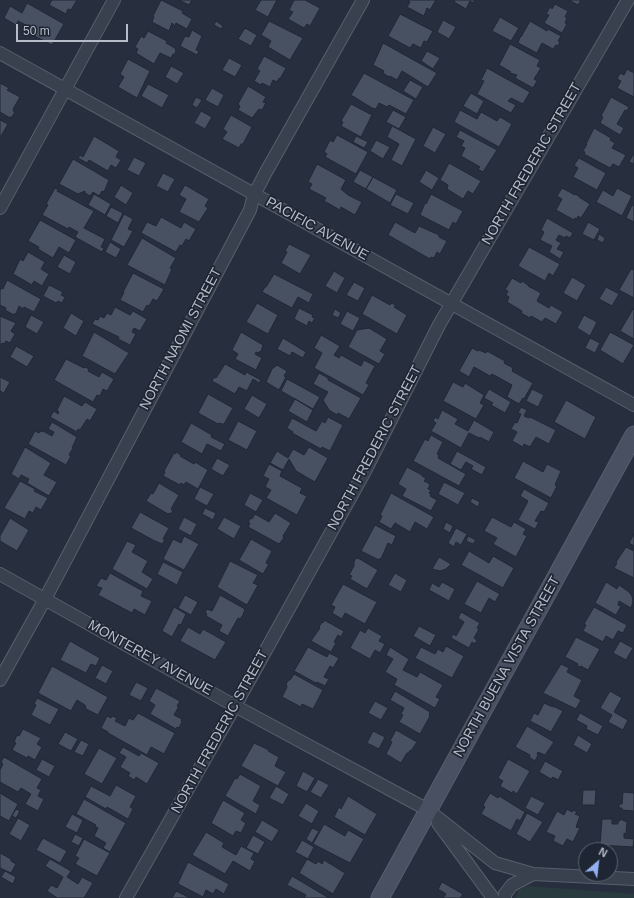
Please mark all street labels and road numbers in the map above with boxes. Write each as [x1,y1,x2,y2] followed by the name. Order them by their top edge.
[479,80,585,248] street label: NORTH FREDERIC STREET
[263,194,371,264] street label: PACIFIC AVENUE
[136,265,226,413] street label: NORTH NAOMI STREET
[324,363,426,533] street label: NORTH FREDERIC STREET
[450,574,564,760] street label: NORTH BUENA VISTA STREET
[85,617,215,699] street label: MONTEREY AVENUE
[168,647,272,817] street label: NORTH FREDERIC STREET

